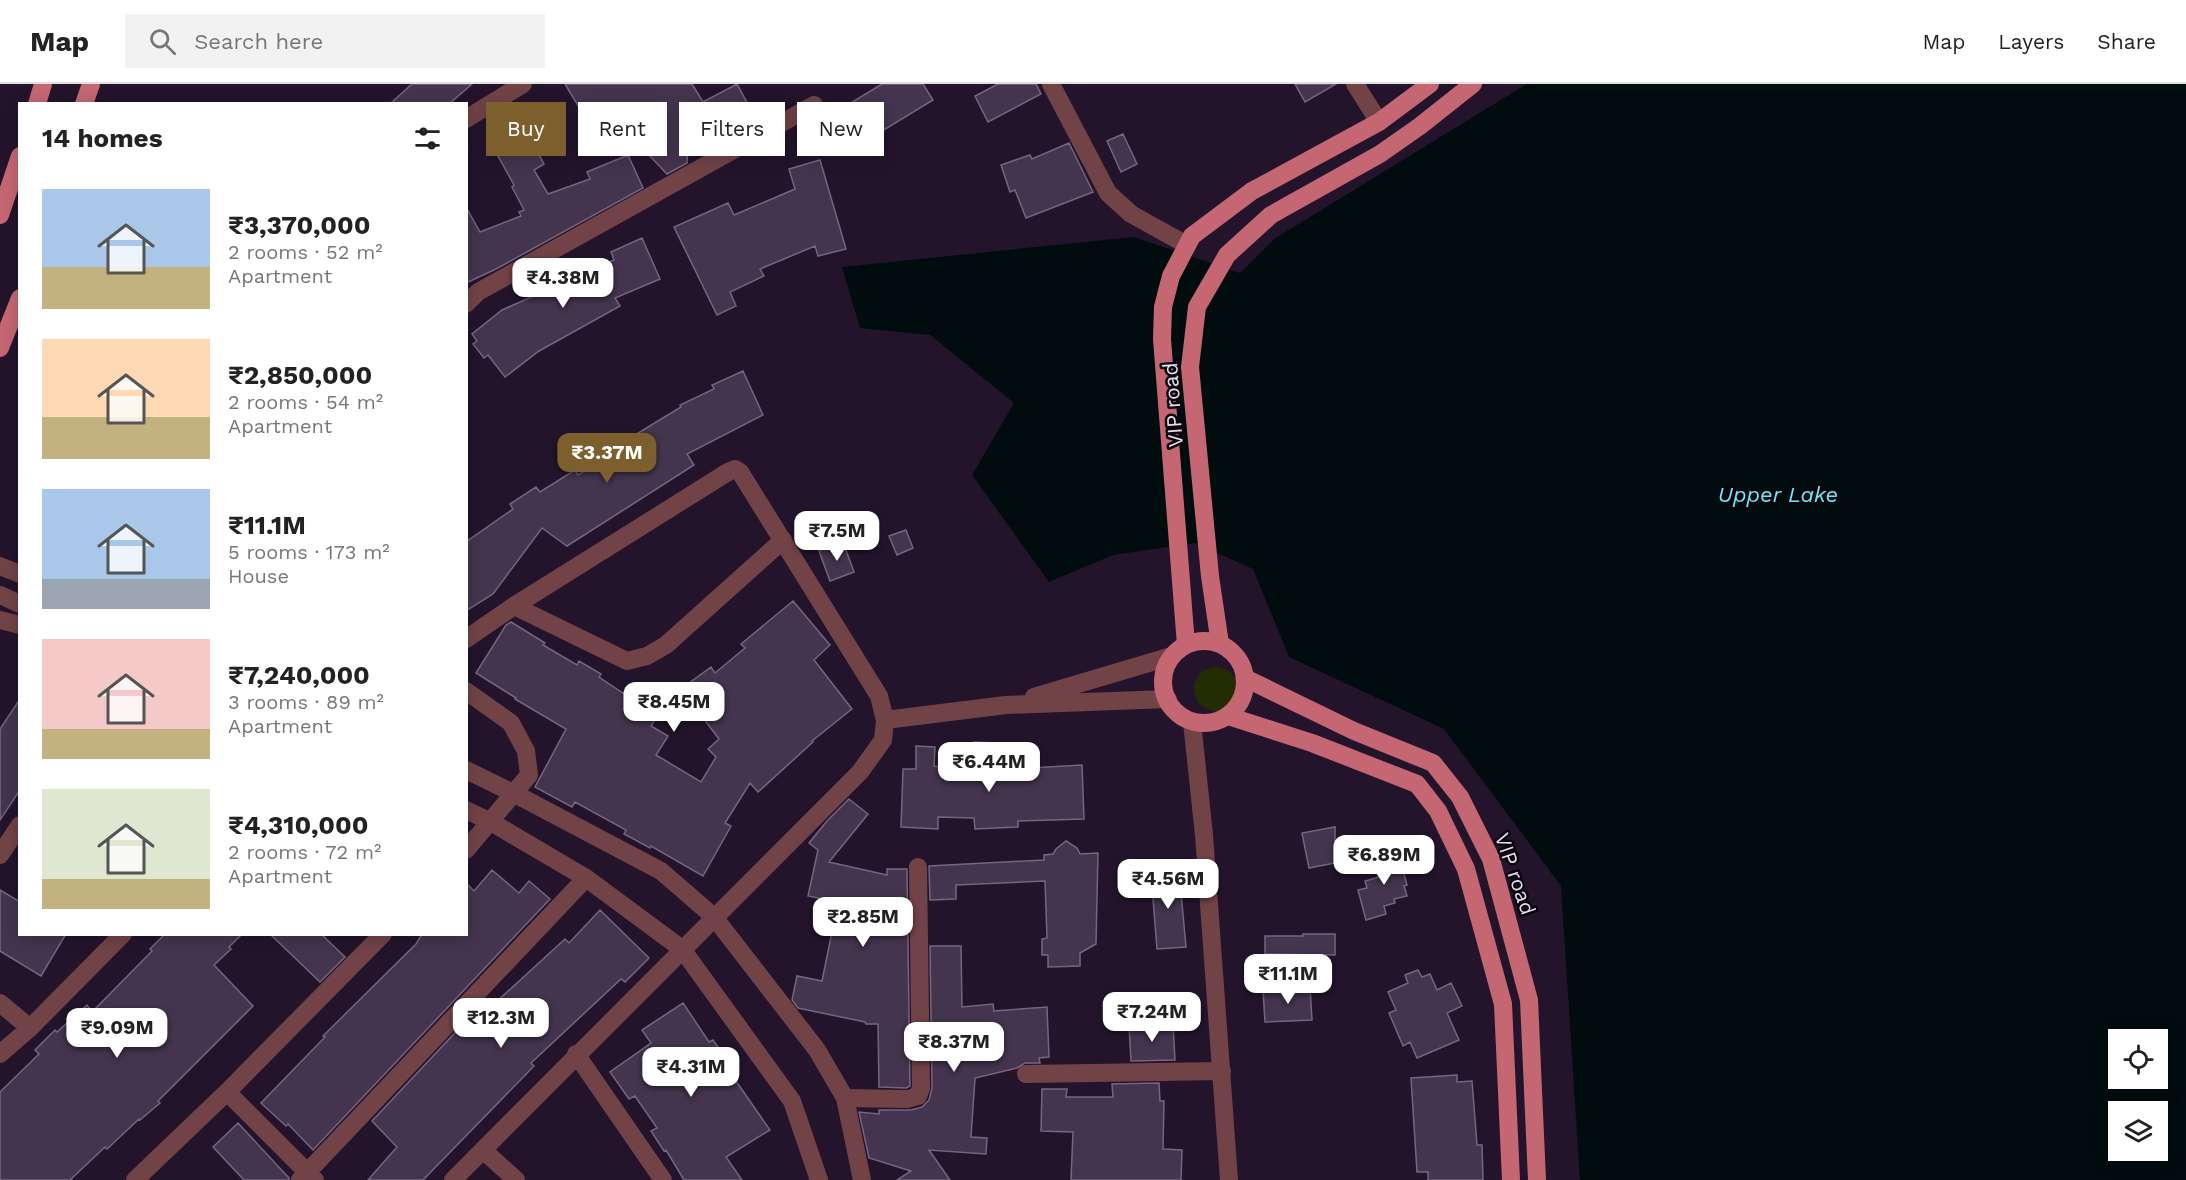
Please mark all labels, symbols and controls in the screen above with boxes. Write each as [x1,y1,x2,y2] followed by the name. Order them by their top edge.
[125,14,545,68] search box
[30,25,89,58] text: Map
[146,25,179,58] icon: search
[194,29,323,54] text: Search here
[1922,29,1965,54] text: Map
[1998,29,2064,54] text: Layers
[2097,29,2156,54] text: Share
[486,102,566,156] chip: Buy
[578,102,667,156] chip: Rent
[679,102,785,156] chip: Filters
[797,102,884,156] chip: New
[411,122,444,155] icon: filters
[42,123,163,153] text: 14 homes
[228,210,370,240] text: ₹3,370,000
[90,213,162,285] icon: home
[228,240,383,264] text: 2 rooms · 52 m²
[514,258,612,309] pin: ₹4.38M
[228,264,332,288] text: Apartment
[526,265,600,289] text: ₹4.38M
[228,360,372,390] text: ₹2,850,000
[1157,362,1188,448] street label: VIP road
[90,363,162,435] icon: home
[228,390,383,414] text: 2 rooms · 54 m²
[228,414,332,438] text: Apartment
[558,433,656,484] pin: ₹3.37M
[571,440,643,464] text: ₹3.37M
[1718,482,1838,507] water label: Upper Lake
[228,510,306,540] text: ₹11.1M
[795,511,879,562] pin: ₹7.5M
[90,513,162,585] icon: home
[808,518,866,542] text: ₹7.5M
[228,540,390,564] text: 5 rooms · 173 m²
[228,564,289,588] text: House
[228,660,370,690] text: ₹7,240,000
[90,663,162,735] icon: home
[625,682,723,733] pin: ₹8.45M
[637,689,711,713] text: ₹8.45M
[228,690,384,714] text: 3 rooms · 89 m²
[228,714,332,738] text: Apartment
[940,742,1038,793] pin: ₹6.44M
[952,749,1026,773] text: ₹6.44M
[228,810,369,840] text: ₹4,310,000
[90,813,162,885] icon: home
[1490,829,1541,918] street label: VIP road
[1335,835,1433,886] pin: ₹6.89M
[228,840,381,864] text: 2 rooms · 72 m²
[1347,842,1421,866] text: ₹6.89M
[1119,859,1217,910] pin: ₹4.56M
[228,864,332,888] text: Apartment
[1132,866,1204,890] text: ₹4.56M
[814,897,912,948] pin: ₹2.85M
[827,904,899,928] text: ₹2.85M
[1239,954,1337,1005] pin: ₹11.1M
[1258,961,1318,985] text: ₹11.1M
[1103,992,1201,1043] pin: ₹7.24M
[452,998,550,1049] pin: ₹12.3M
[1117,999,1187,1023] text: ₹7.24M
[467,1005,535,1029] text: ₹12.3M
[68,1008,166,1059] pin: ₹9.09M
[80,1015,154,1039] text: ₹9.09M
[905,1022,1003,1073] pin: ₹8.37M
[918,1029,990,1053] text: ₹8.37M
[2108,1029,2168,1161] map controls
[2108,1029,2168,1089] button: locate
[642,1047,740,1098] pin: ₹4.31M
[656,1054,726,1078] text: ₹4.31M
[2108,1101,2168,1161] button: layers

